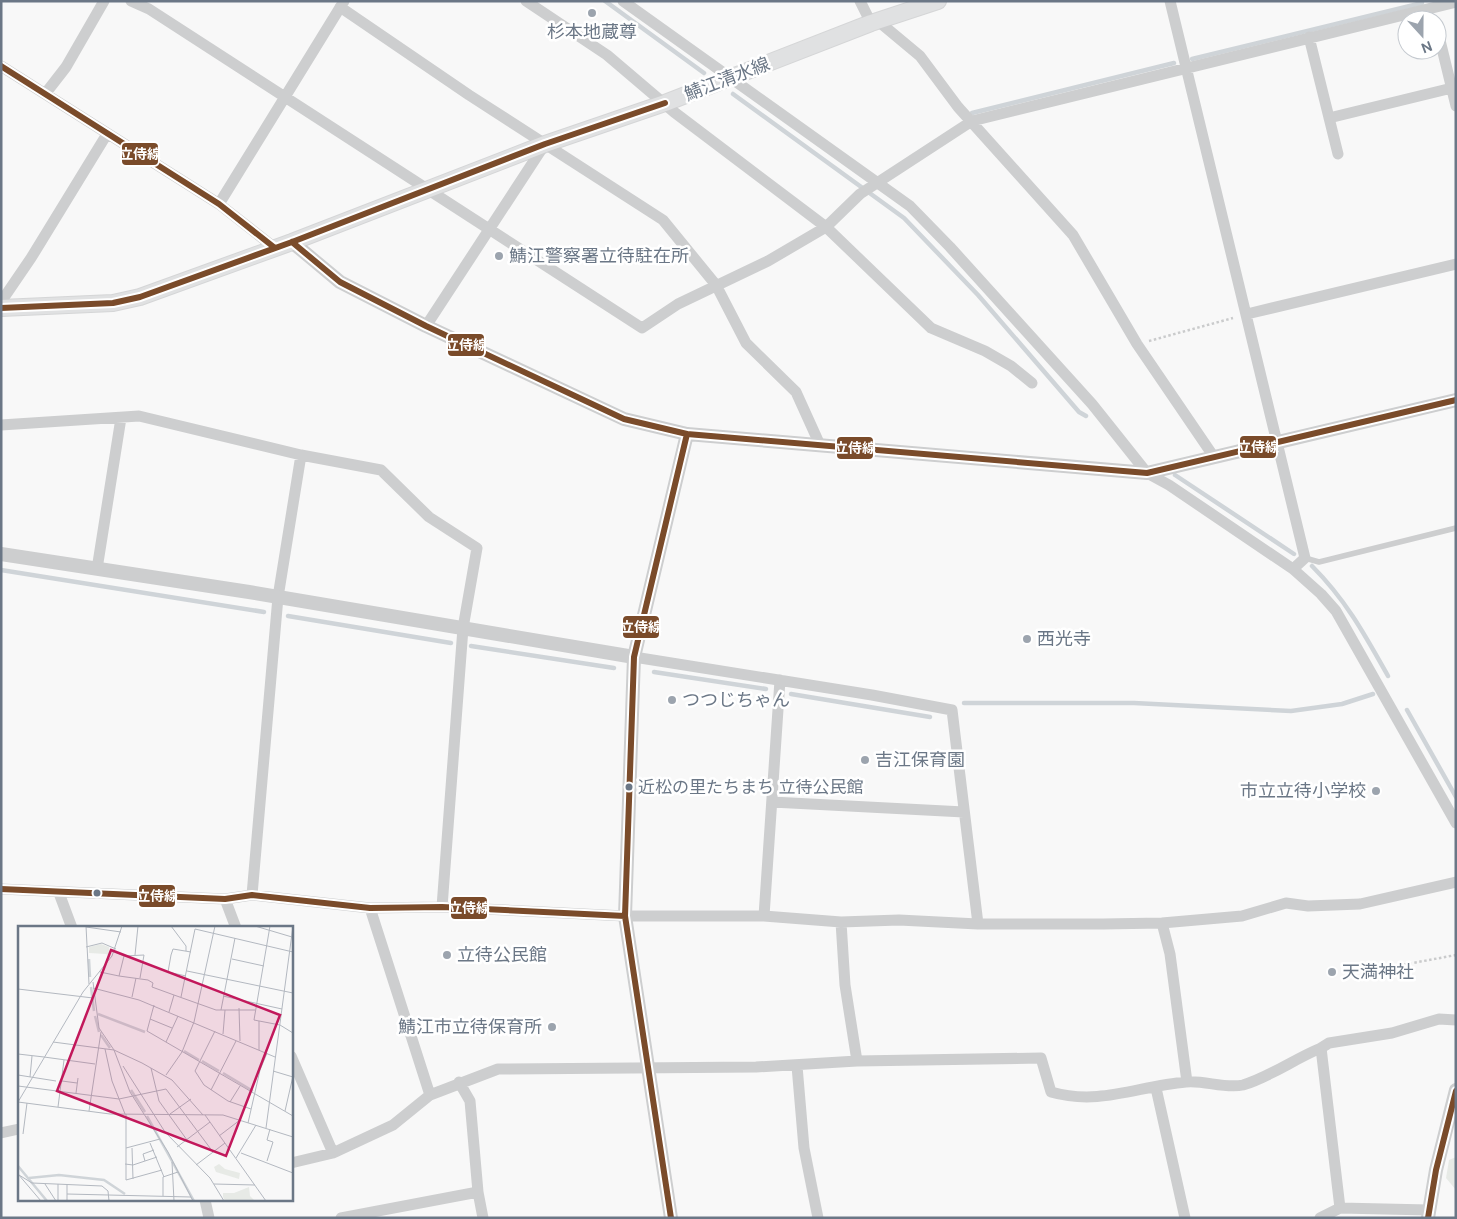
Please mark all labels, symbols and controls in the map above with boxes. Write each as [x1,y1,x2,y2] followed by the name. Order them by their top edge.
[586,7,598,19] marker: 杉本地蔵尊
[1397,10,1447,60] north arrow
[547,20,637,44] place label: 杉本地蔵尊
[1419,37,1435,57] text: N
[681,52,773,106] street label: 鯖江清水線
[121,142,159,166] line badge: 立侍線
[119,145,161,163] text: 立侍線
[509,244,689,268] place label: 鯖江警察署立待駐在所
[493,250,505,262] marker: 鯖江警察署立待駐在所
[447,333,485,357] line badge: 立侍線
[445,336,487,354] text: 立侍線
[1239,435,1277,459] line badge: 立侍線
[836,436,874,460] line badge: 立侍線
[1237,438,1279,456] text: 立侍線
[834,439,876,457] text: 立侍線
[622,615,660,639] line badge: 立侍線
[620,618,662,636] text: 立侍線
[1037,627,1091,651] place label: 西光寺
[1021,633,1033,645] marker: 西光寺
[682,688,790,712] place label: つつじちゃん
[666,694,678,706] marker: つつじちゃん
[875,748,965,772] place label: 吉江保育園
[859,754,871,766] marker: 吉江保育園
[638,776,864,798] place label: 近松の里たちまち 立待公民館
[1240,779,1366,803] place label: 市立立待小学校
[624,782,634,792] marker: 近松の里たちまち 立待公民館
[1370,785,1382,797] marker: 市立立待小学校
[138,884,176,908] line badge: 立侍線
[136,887,178,905] text: 立侍線
[92,888,102,898] unlabelled marker
[450,896,488,920] line badge: 立侍線
[448,899,490,917] text: 立侍線
[18,926,292,1202] inset map
[457,943,547,967] place label: 立待公民館
[441,949,453,961] marker: 立待公民館
[1342,960,1414,984] place label: 天満神社
[1326,966,1338,978] marker: 天満神社
[398,1015,542,1039] place label: 鯖江市立待保育所
[546,1021,558,1033] marker: 鯖江市立待保育所

